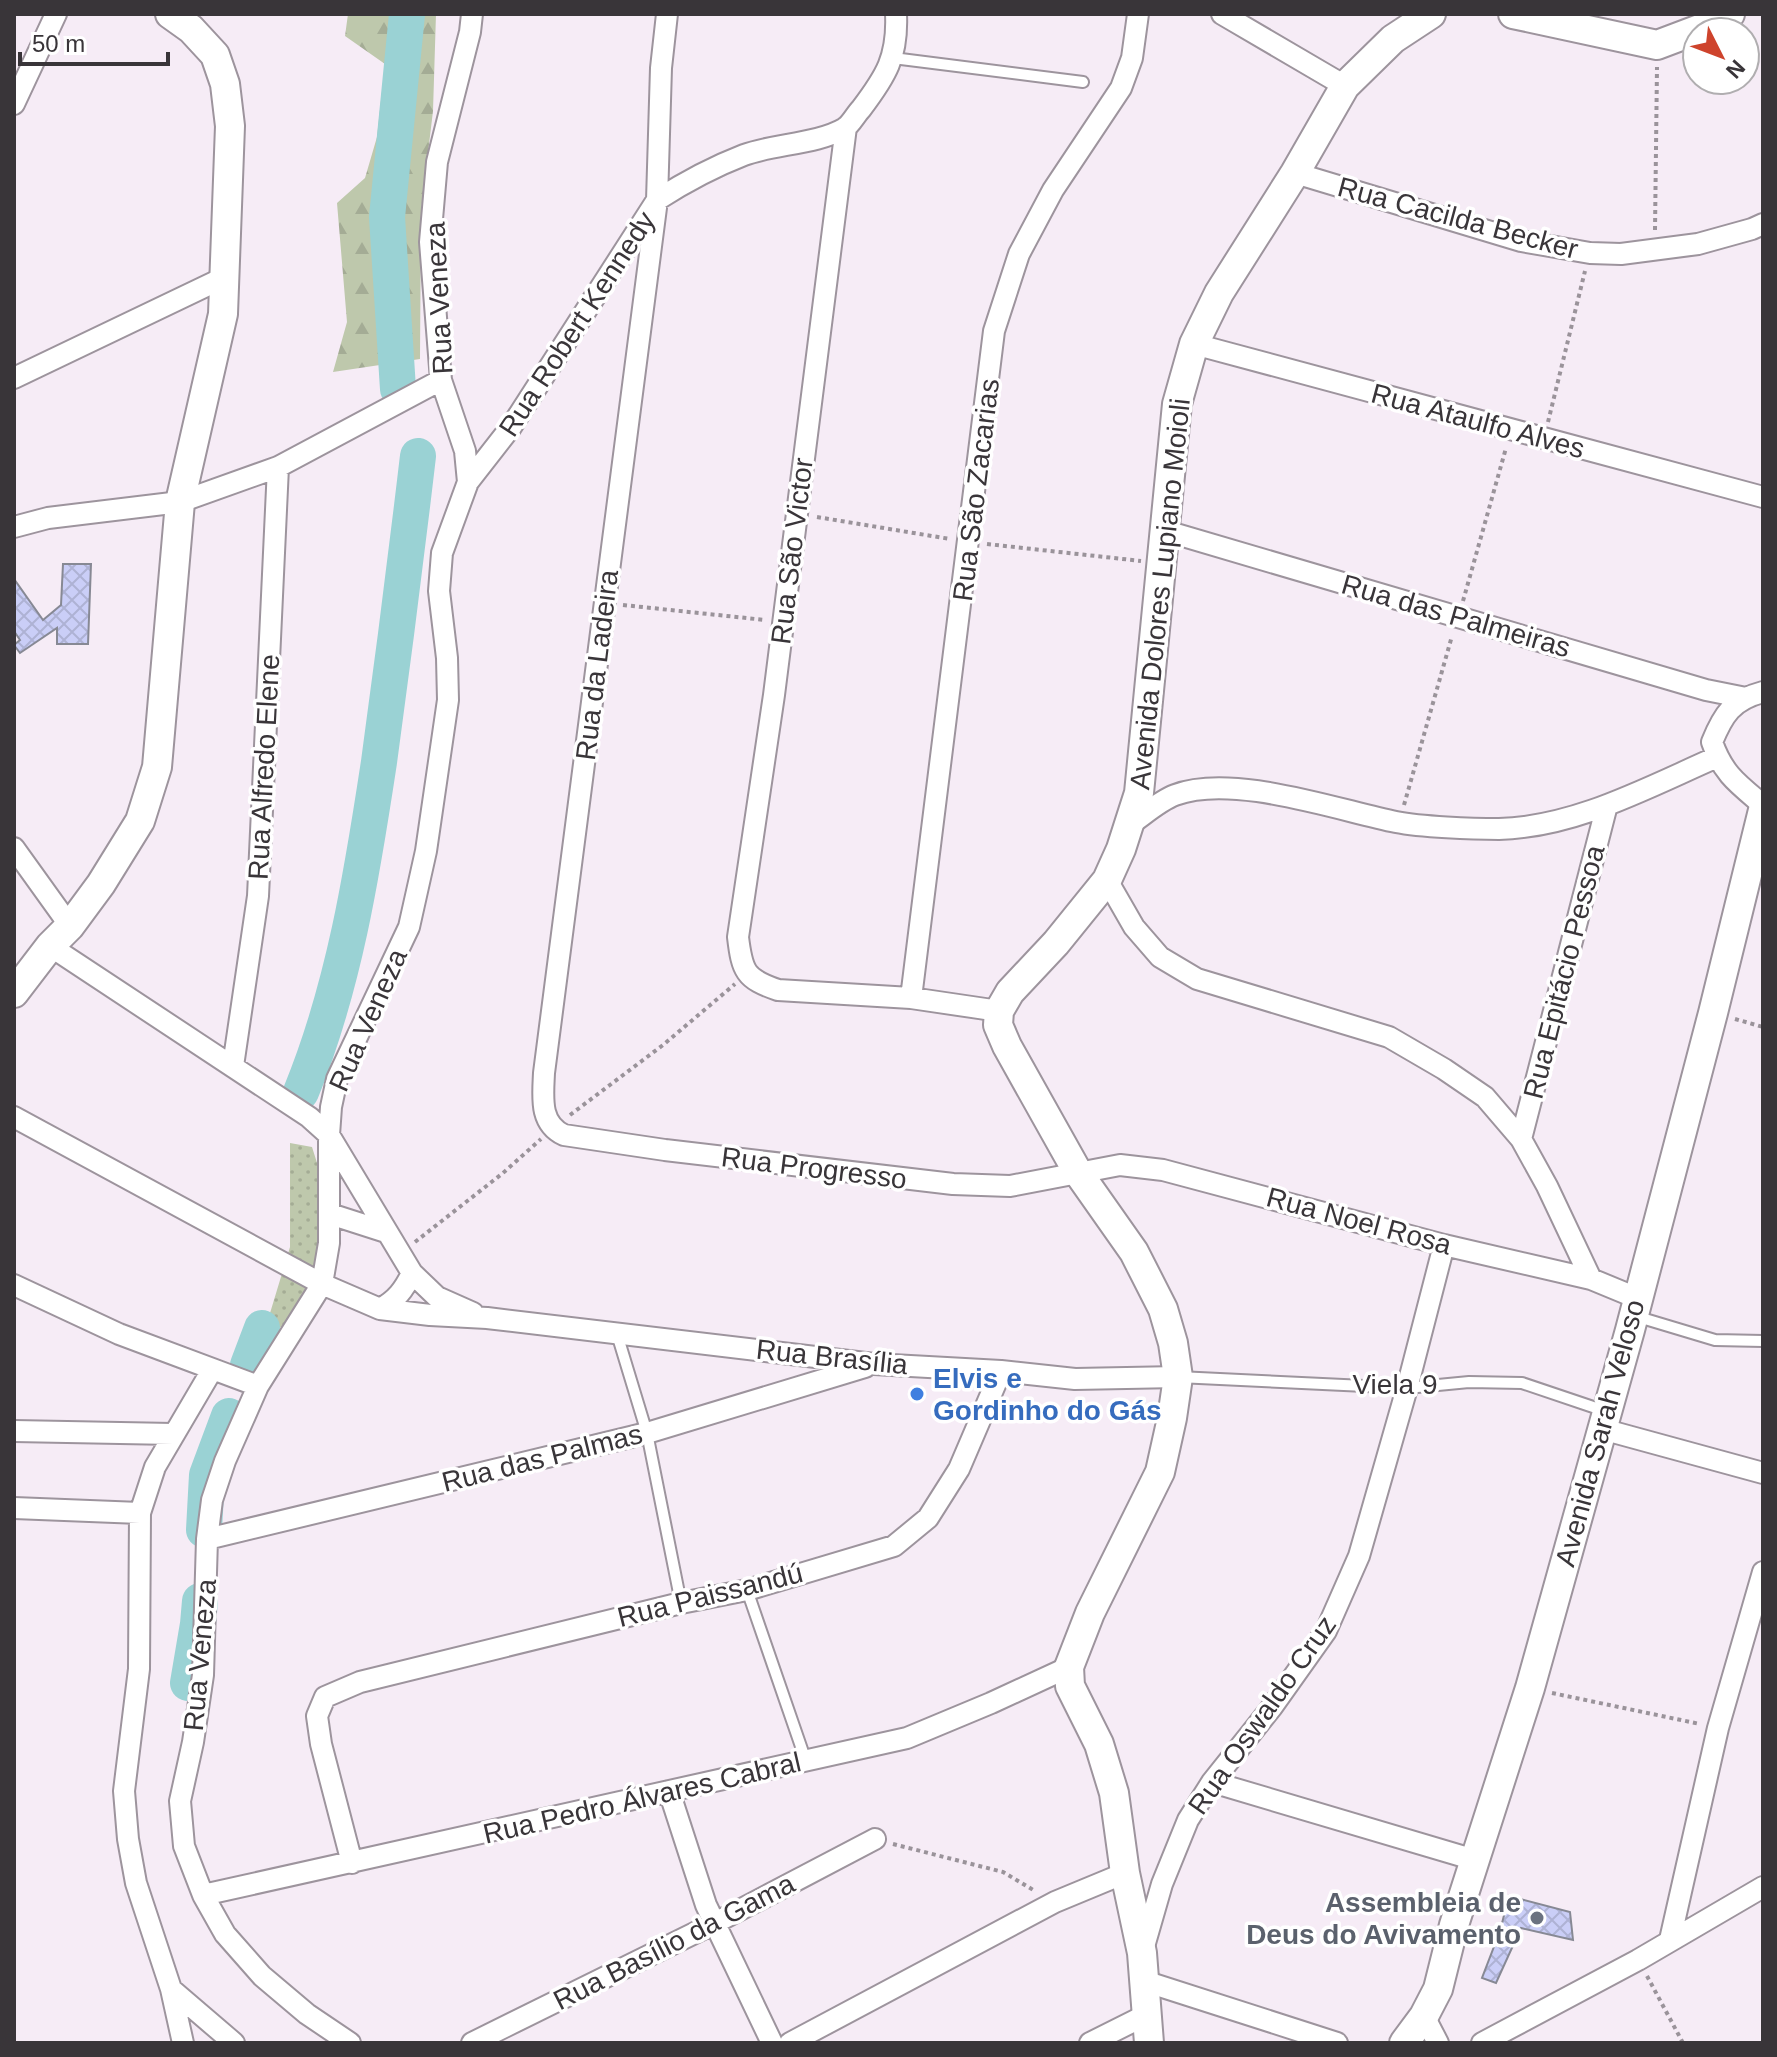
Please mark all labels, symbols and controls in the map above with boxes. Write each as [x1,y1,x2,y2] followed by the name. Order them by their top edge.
[20,16,168,66] scale bar
[1681,16,1761,96] north arrow
[32,30,85,57] text: 50 m
[1721,55,1750,83] text: N
[1334,171,1582,265] street label: Rua Cacilda Becker
[493,206,661,442] street label: Rua Robert Kennedy
[420,221,458,375] street label: Rua Veneza
[947,377,1005,603] street label: Rua São Zacarias
[1368,378,1588,464] street label: Rua Ataulfo Alves
[1124,397,1196,791] street label: Avenida Dolores Lupiano Moioli
[765,456,819,646] street label: Rua São Victor
[570,568,624,762] street label: Rua da Ladeira
[1338,568,1574,664] street label: Rua das Palmeiras
[243,653,285,881] street label: Rua Alfredo Elene
[1518,842,1611,1102] street label: Rua Epitácio Pessoa
[323,944,413,1096] street label: Rua Veneza
[719,1141,909,1195] street label: Rua Progresso
[1263,1181,1455,1261] street label: Rua Noel Rosa
[1549,1296,1651,1570] street label: Avenida Sarah Veloso
[755,1334,910,1380] street label: Rua Brasília
[933,1363,1162,1426] place label: Elvis e Gordinho do Gás
[1352,1369,1438,1400] street label: Viela 9
[908,1385,926,1403] marker: Elvis e Gordinho do Gás
[439,1418,645,1498] street label: Rua das Palmas
[614,1557,806,1633] street label: Rua Paissandú
[178,1577,222,1732] street label: Rua Veneza
[1182,1610,1342,1820] street label: Rua Oswaldo Cruz
[480,1746,804,1850] street label: Rua Pedro Álvares Cabral
[548,1868,800,2016] street label: Rua Basílio da Gama
[1246,1887,1521,1950] place label: Assembleia de Deus do Avivamento
[1528,1909,1546,1927] marker: Assembleia de Deus do Avivamento

